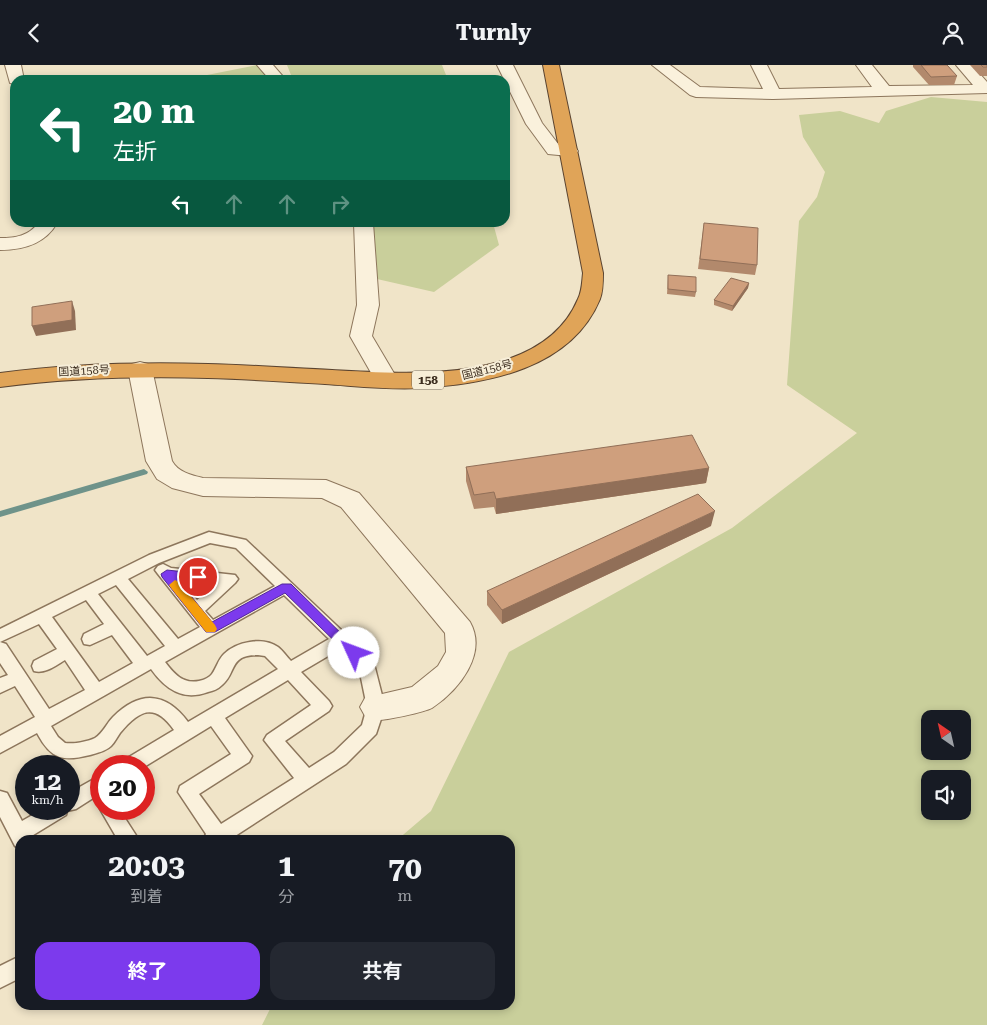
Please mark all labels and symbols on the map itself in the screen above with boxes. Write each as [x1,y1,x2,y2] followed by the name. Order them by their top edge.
[460,357,514,383] street label: 国道158号
[58,363,110,379] street label: 国道158号
[412,371,444,389] road number: 158
[177,556,219,598] pin
[327,626,379,678] position arrow
[921,710,971,760] north arrow
[90,755,155,820] speed limit sign: 20

